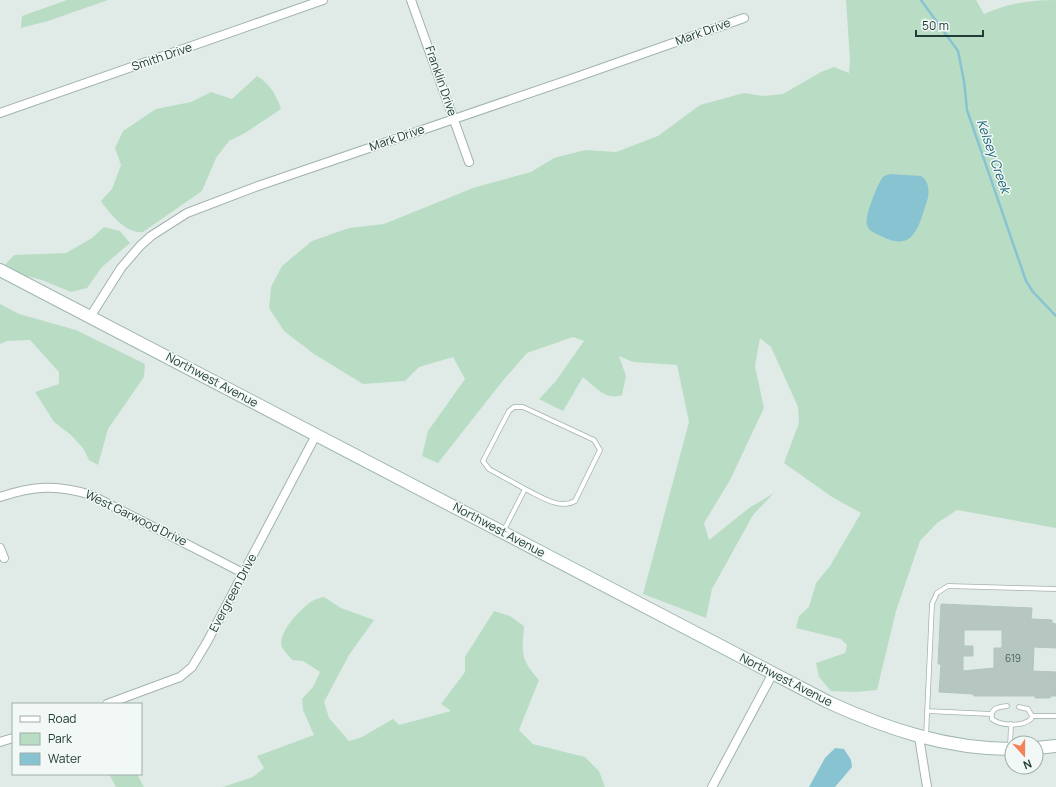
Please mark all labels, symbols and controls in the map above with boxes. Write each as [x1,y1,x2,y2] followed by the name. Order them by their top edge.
[916,12,983,38] scale bar
[673,14,733,49] street label: Mark Drive
[922,17,949,34] text: 50 m
[129,38,194,75] street label: Smith Drive
[422,44,461,118] street label: Franklin Drive
[973,117,1016,198] water label: Kelsey Creek
[367,120,427,155] street label: Mark Drive
[163,348,261,411] street label: Northwest Avenue
[83,486,190,550] street label: West Garwood Drive
[450,498,548,561] street label: Northwest Avenue
[205,551,260,635] street label: Evergreen Drive
[737,649,836,710] street label: Northwest Avenue
[1005,651,1021,665] house number: 619
[12,703,142,775] legend
[48,710,76,727] text: Road
[48,730,73,747] text: Park
[1004,735,1044,775] north arrow
[48,750,82,767] text: Water
[1021,756,1034,773] text: N

